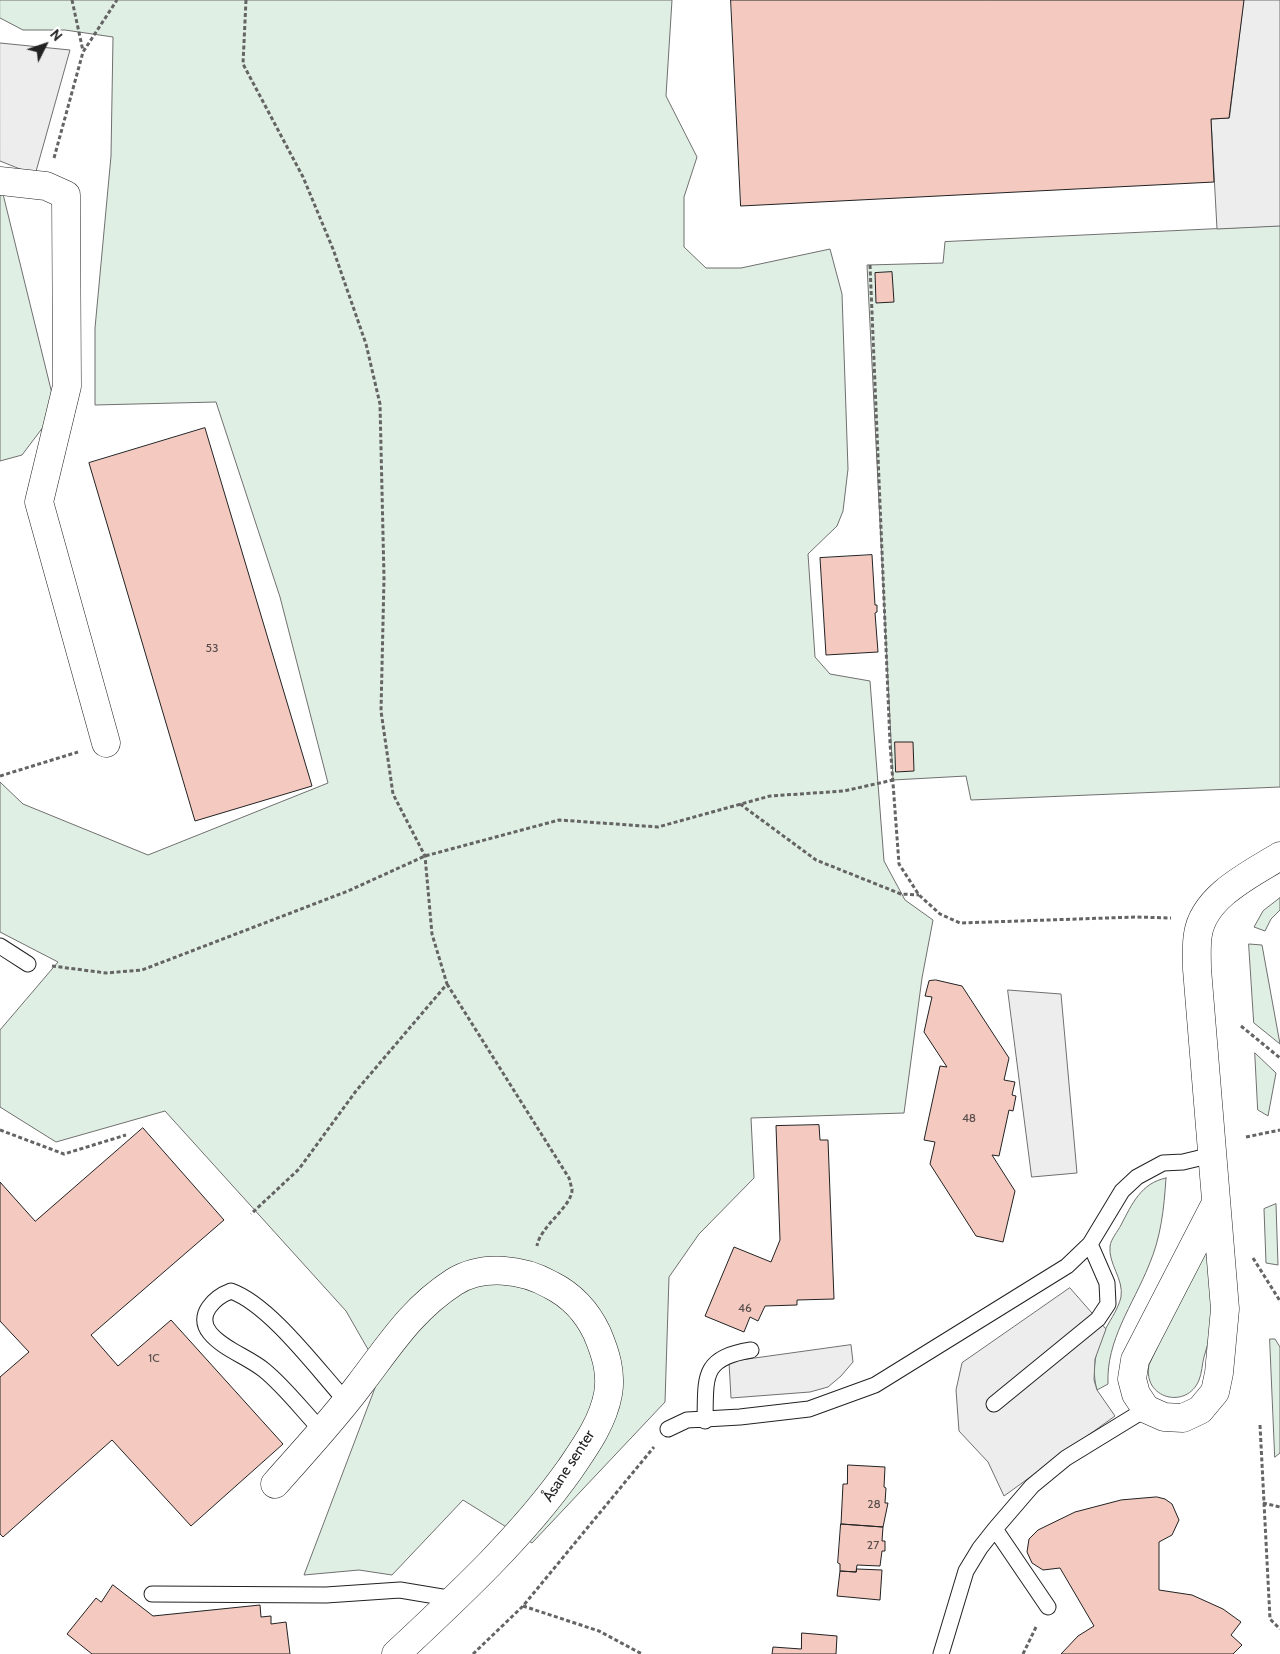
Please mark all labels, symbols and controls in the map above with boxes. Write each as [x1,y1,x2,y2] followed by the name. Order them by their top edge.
[20,20,70,70] north arrow
[46,26,66,45] text: N
[206,641,218,655] house number: 53
[962,1111,976,1125] house number: 48
[738,1301,752,1315] house number: 46
[148,1351,160,1365] house number: 1C
[539,1427,599,1505] street label: Åsane senter
[867,1497,881,1511] house number: 28
[867,1538,879,1552] house number: 27

